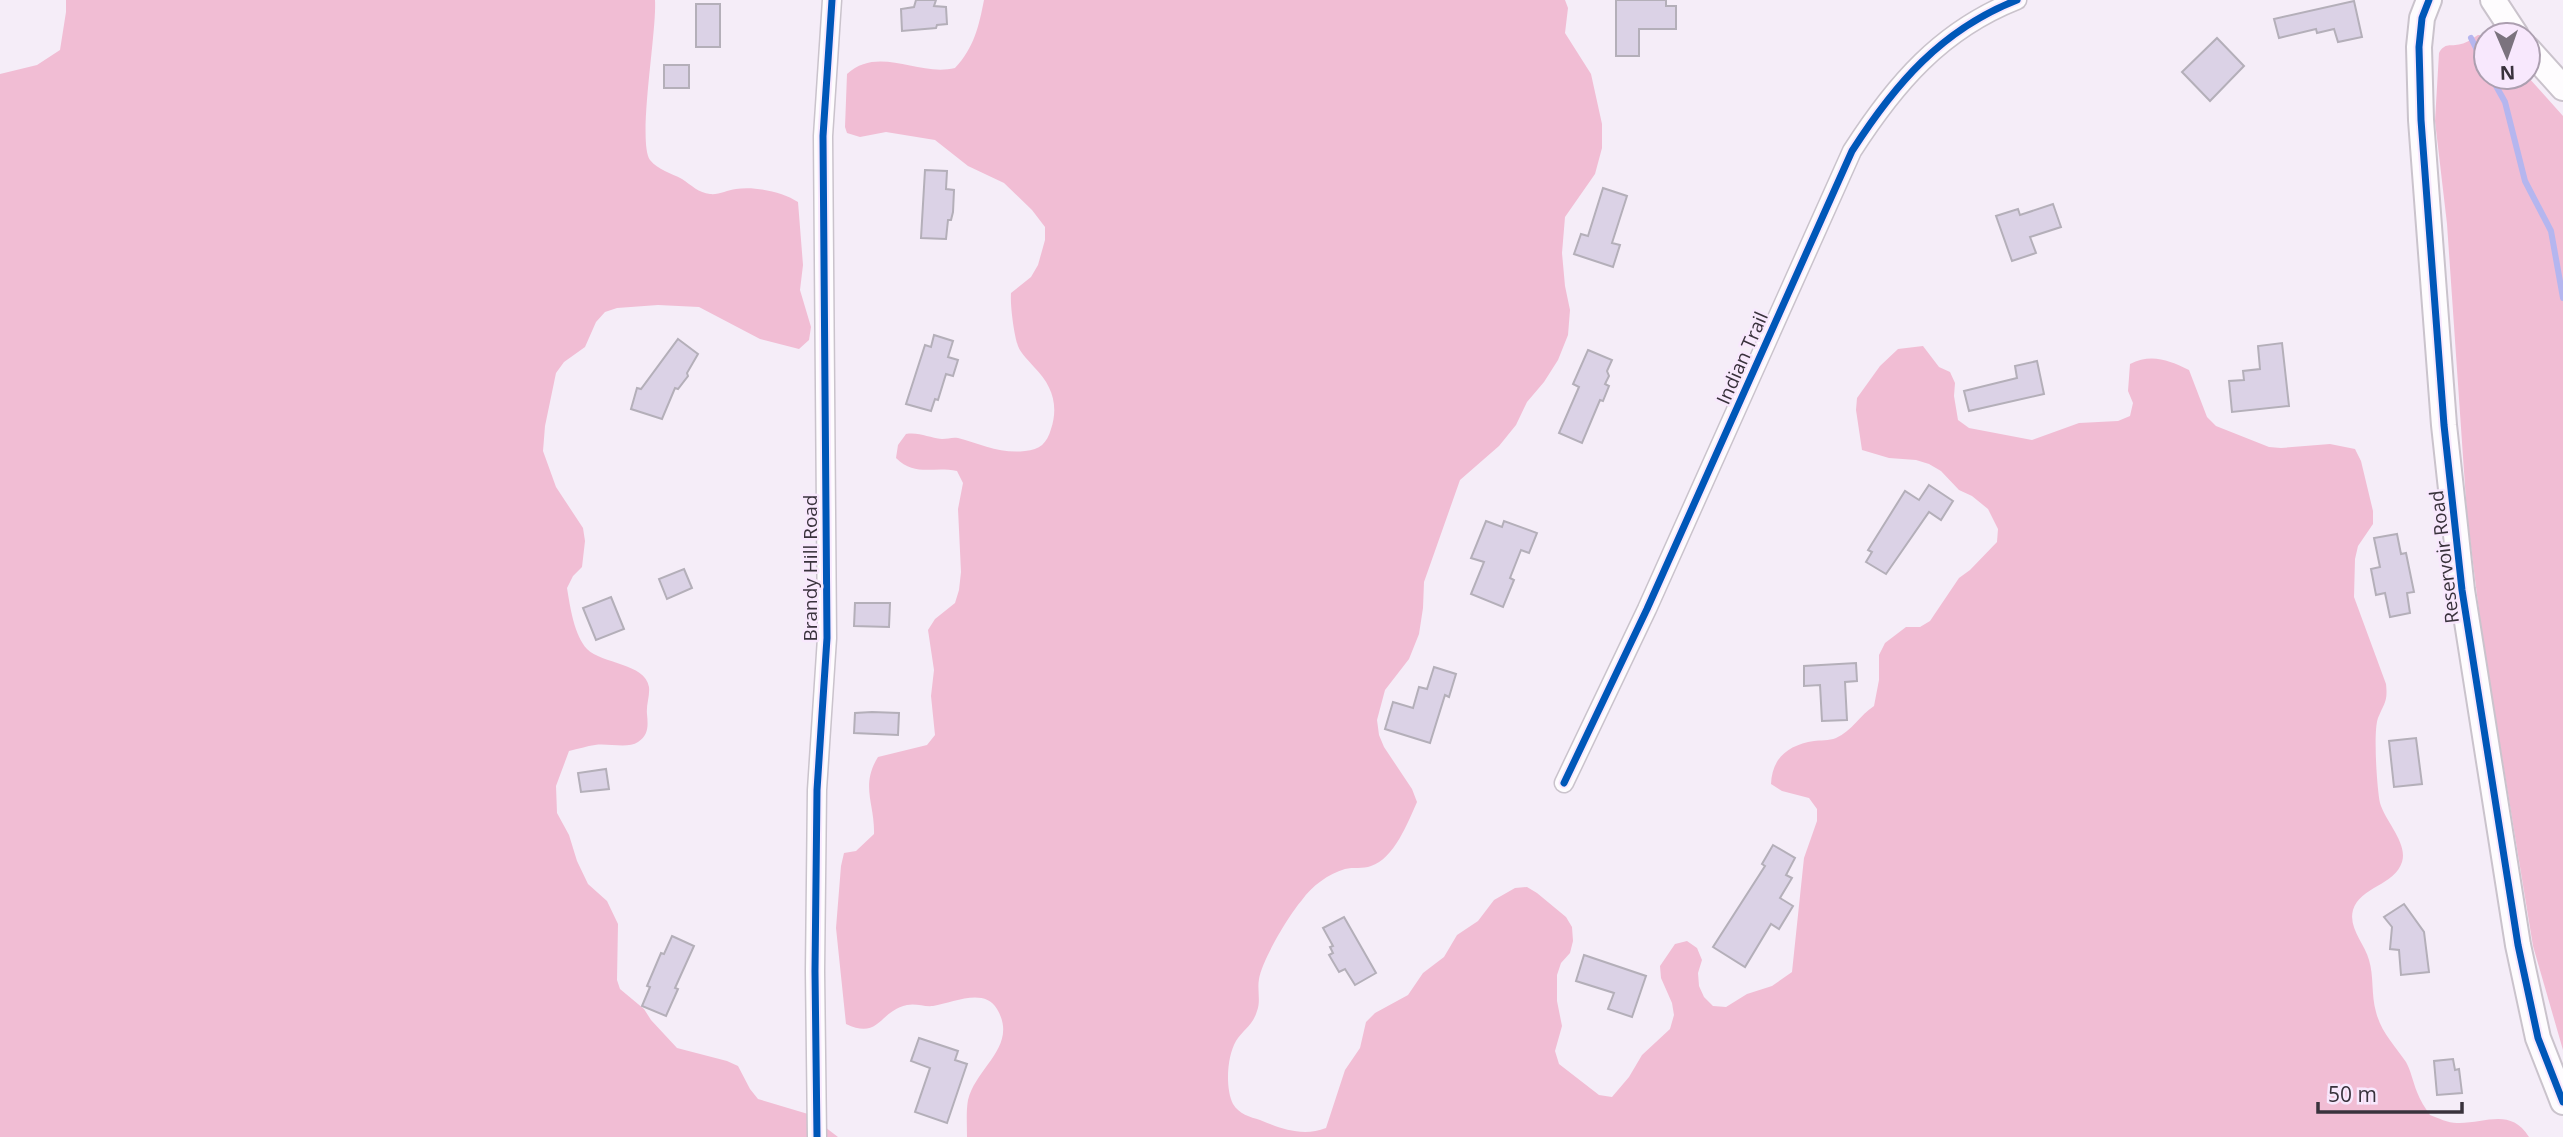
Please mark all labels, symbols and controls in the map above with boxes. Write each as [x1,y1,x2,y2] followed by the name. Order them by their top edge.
[2472,21,2542,91] north arrow
[2499,60,2516,86] text: N
[1710,308,1774,408] street label: Indian Trail
[2423,489,2465,625] street label: Reservoir Road
[797,495,823,642] street label: Brandy Hill Road
[2318,1070,2462,1114] scale bar
[2328,1080,2377,1108] text: 50 m

